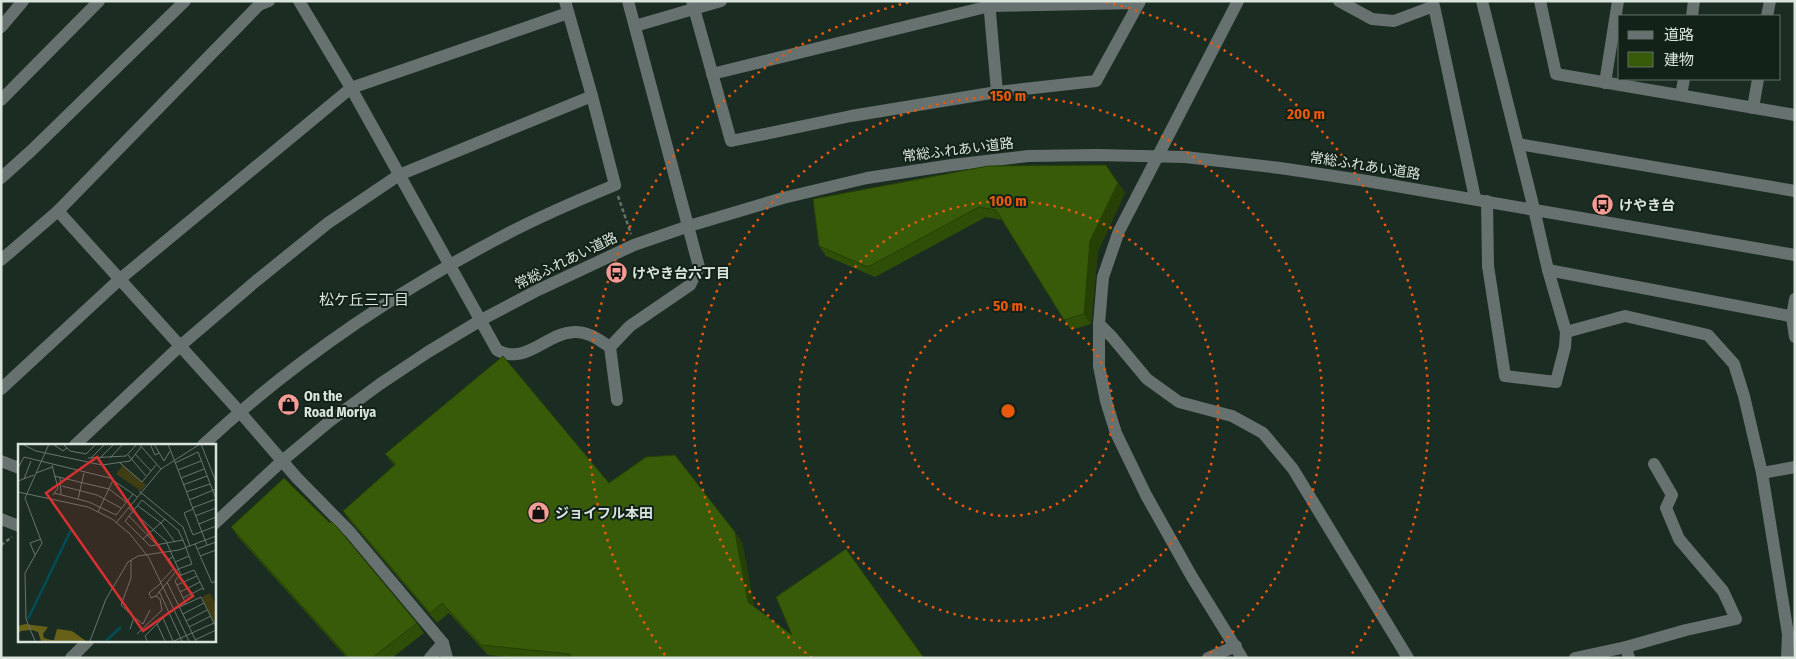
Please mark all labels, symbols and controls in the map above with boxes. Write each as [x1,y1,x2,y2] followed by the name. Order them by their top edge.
[1618,15,1781,80] legend
[1664,26,1694,44] text: 道路
[1664,51,1694,69] text: 建物
[990,87,1026,105] text: 150 m
[1286,105,1325,123] text: 200 m
[901,135,1015,165] street label: 常総ふれあい道路
[1308,149,1422,183] street label: 常総ふれあい道路
[989,192,1027,210] text: 100 m
[1591,193,1615,217] bus stop icon: けやき台
[1619,197,1675,214] place label: けやき台
[512,229,620,293] street label: 常総ふれあい道路
[604,261,628,285] bus stop icon: けやき台六丁目
[632,265,730,282] place label: けやき台六丁目
[319,291,409,309] district label: 松ケ丘三丁目
[993,297,1023,315] text: 50 m
[304,388,376,421] place label: On the Road Moriya
[276,392,300,416] shop icon: On the Road Moriya
[999,402,1017,420] centre of rings
[18,444,215,642] inset map
[527,501,551,525] shop icon: ジョイフル本田
[555,505,653,522] place label: ジョイフル本田

